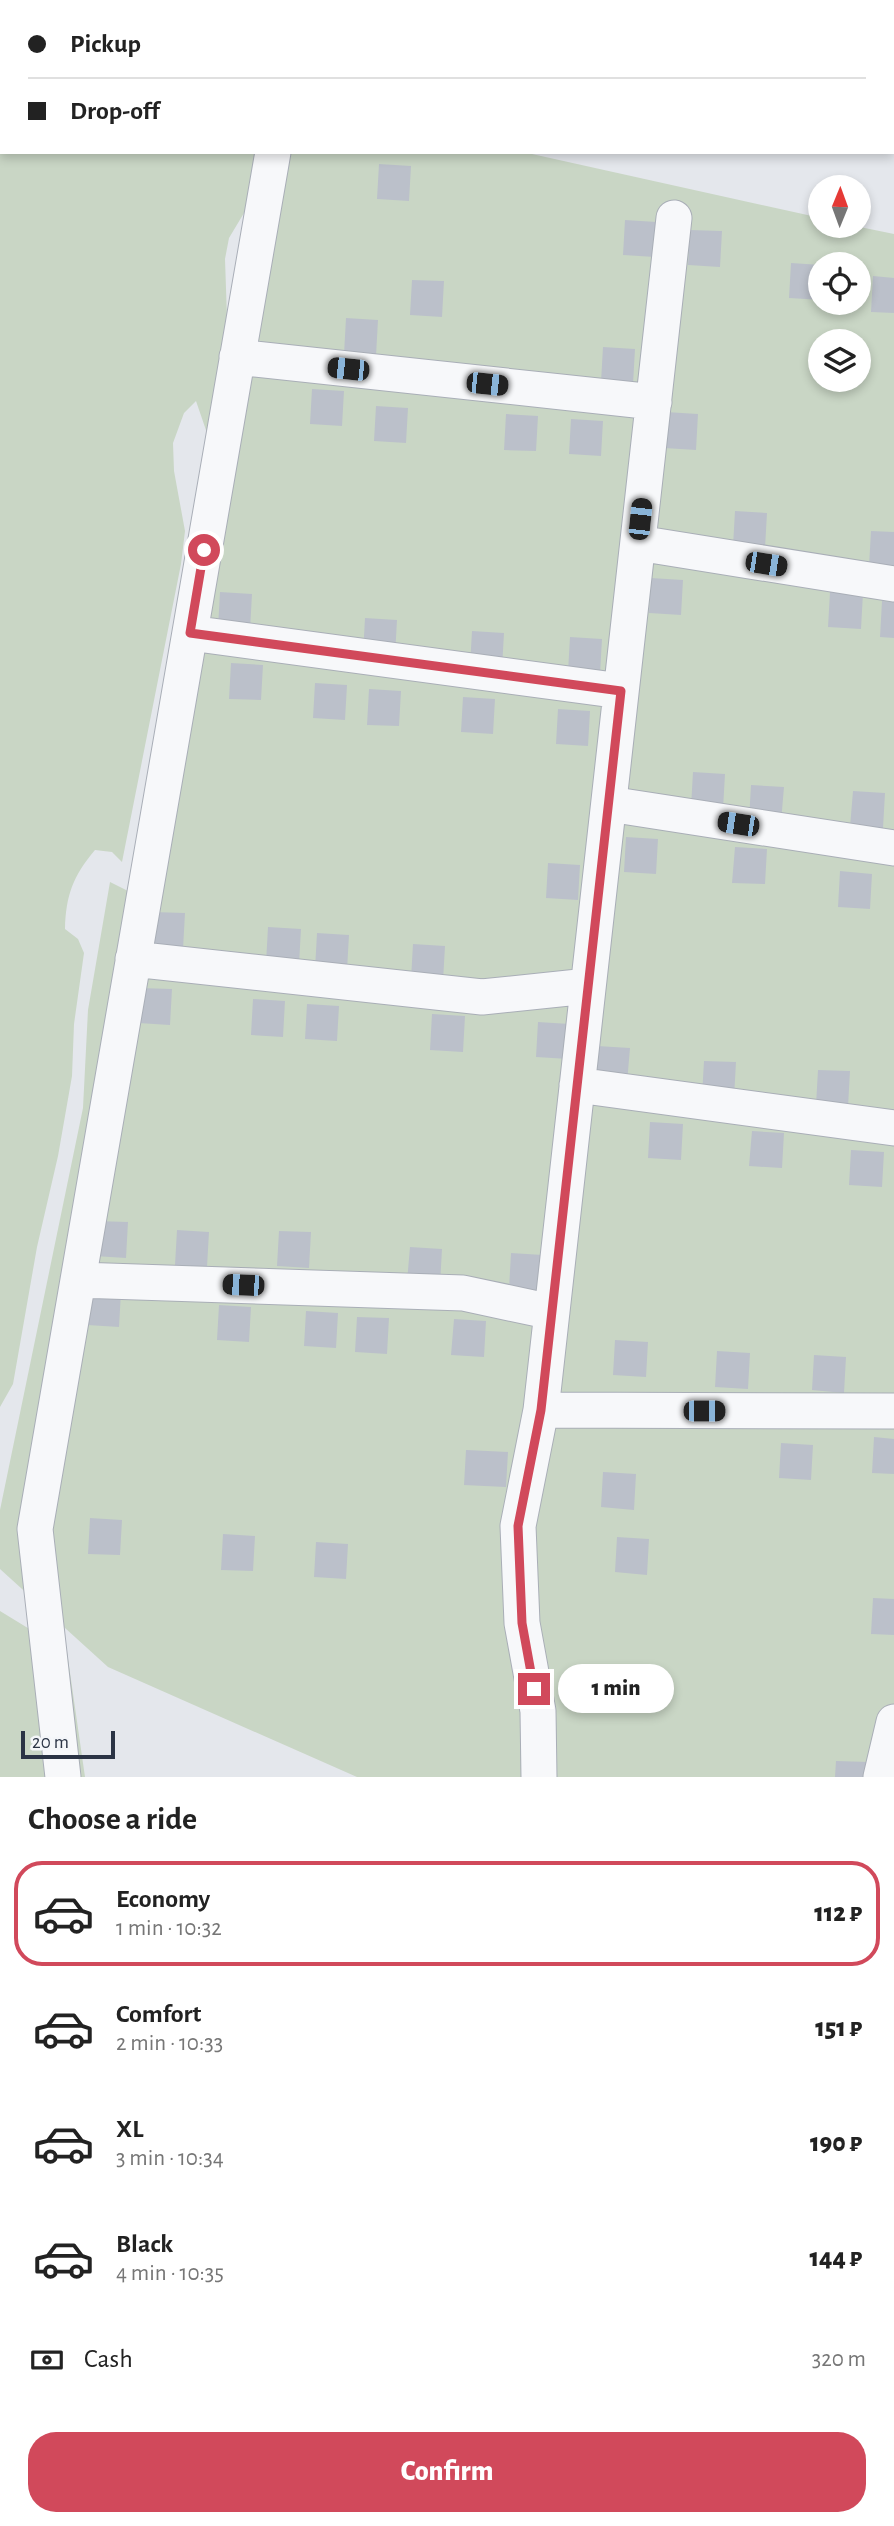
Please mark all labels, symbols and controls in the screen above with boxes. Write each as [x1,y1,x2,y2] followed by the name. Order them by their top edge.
[70,31,141,57] text: Pickup
[70,98,159,124] text: Drop-off
[808,175,872,238] north arrow
[808,175,871,392] map controls
[808,252,871,315] button: locate
[808,329,871,392] button: layers
[327,356,370,382] car
[466,371,509,397] car
[628,497,653,541] car
[188,534,220,566] route start
[744,550,789,578] car
[716,810,761,838] car
[222,1274,265,1296] car
[684,1401,726,1422] car
[558,1664,674,1714] callout: 1 min
[518,1673,550,1705] route end
[592,1677,640,1700] text: 1 min
[21,1728,116,1760] scale bar
[32,1733,69,1752] text: 20 m
[28,1803,197,1835] text: Choose a ride
[32,1882,95,1945] icon: car
[116,1886,210,1912] text: Economy
[814,1900,862,1926] text: 112 ₽
[116,1917,222,1940] text: 1 min · 10:32
[32,1997,95,2060] icon: car
[116,2001,201,2027] text: Comfort
[815,2015,862,2041] text: 151 ₽
[116,2032,223,2055] text: 2 min · 10:33
[32,2112,95,2175] icon: car
[116,2116,143,2142] text: XL
[810,2130,862,2156] text: 190 ₽
[116,2147,224,2170] text: 3 min · 10:34
[32,2227,95,2290] icon: car
[116,2231,173,2257] text: Black
[809,2245,862,2271] text: 144 ₽
[116,2262,224,2285] text: 4 min · 10:35
[28,2341,66,2379] icon: cash
[84,2346,133,2372] text: Cash
[812,2348,866,2371] text: 320 m
[28,2432,866,2512] button: Confirm

